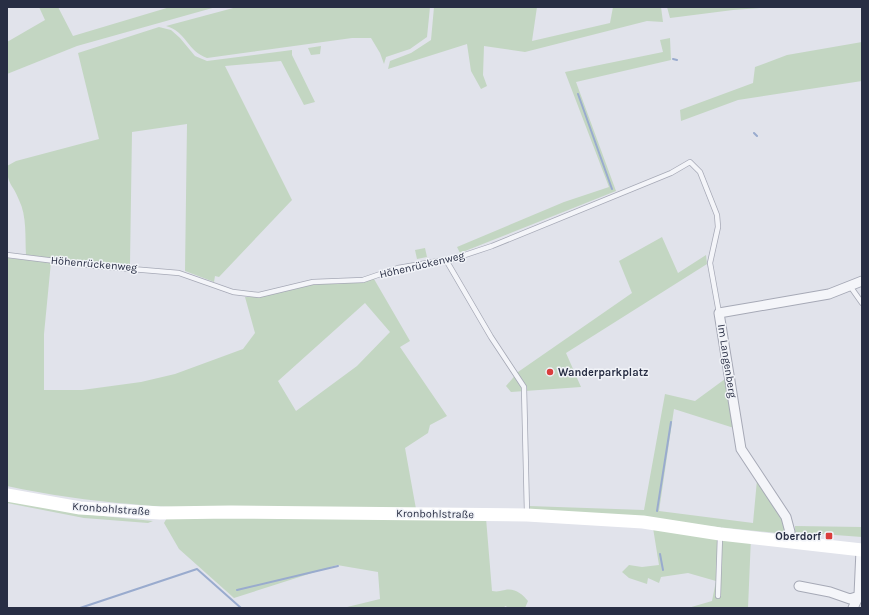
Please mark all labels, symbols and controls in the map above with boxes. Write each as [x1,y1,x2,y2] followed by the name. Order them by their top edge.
[378,249,467,281] street label: Höhenrückenweg
[50,254,139,274] street label: Höhenrückenweg
[715,323,739,400] street label: Im Langenberg
[558,366,648,379] place label: Wanderparkplatz
[545,367,555,377] marker: Wanderparkplatz
[72,500,151,518] street label: Kronbohlstraße
[396,507,474,521] street label: Kronbohlstraße
[775,530,822,543] place label: Oberdorf
[824,531,834,541] marker: Oberdorf

